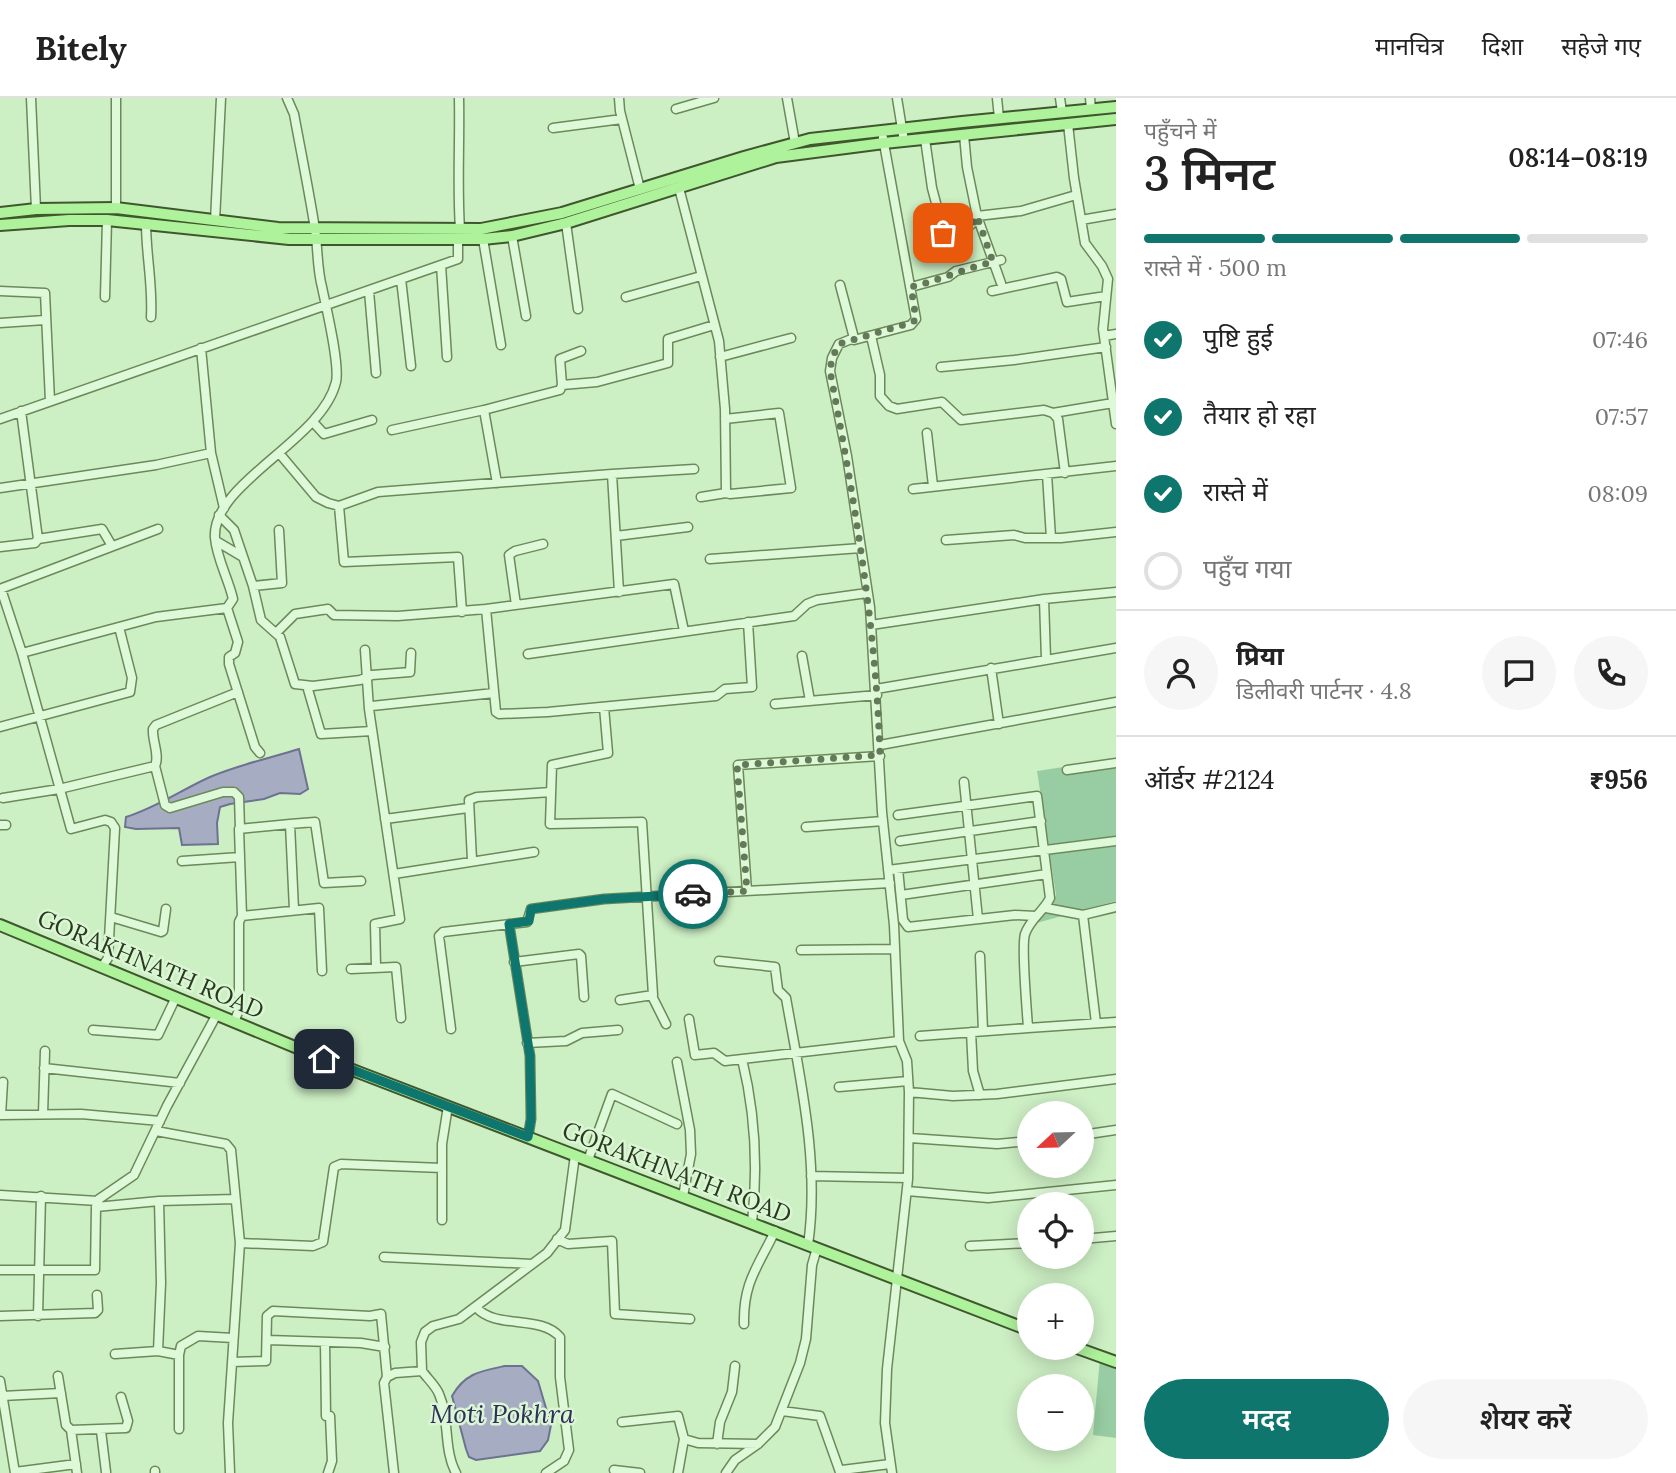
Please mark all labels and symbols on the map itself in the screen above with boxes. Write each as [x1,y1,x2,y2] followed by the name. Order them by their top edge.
[913,203,973,263] pin
[658,859,728,929] courier
[33,902,269,1026] street label: GORAKHNATH ROAD
[294,1029,354,1089] pin
[1017,1101,1094,1178] north arrow
[558,1114,796,1230] street label: GORAKHNATH ROAD
[430,1397,575,1430] water label: Moti Pokhra

